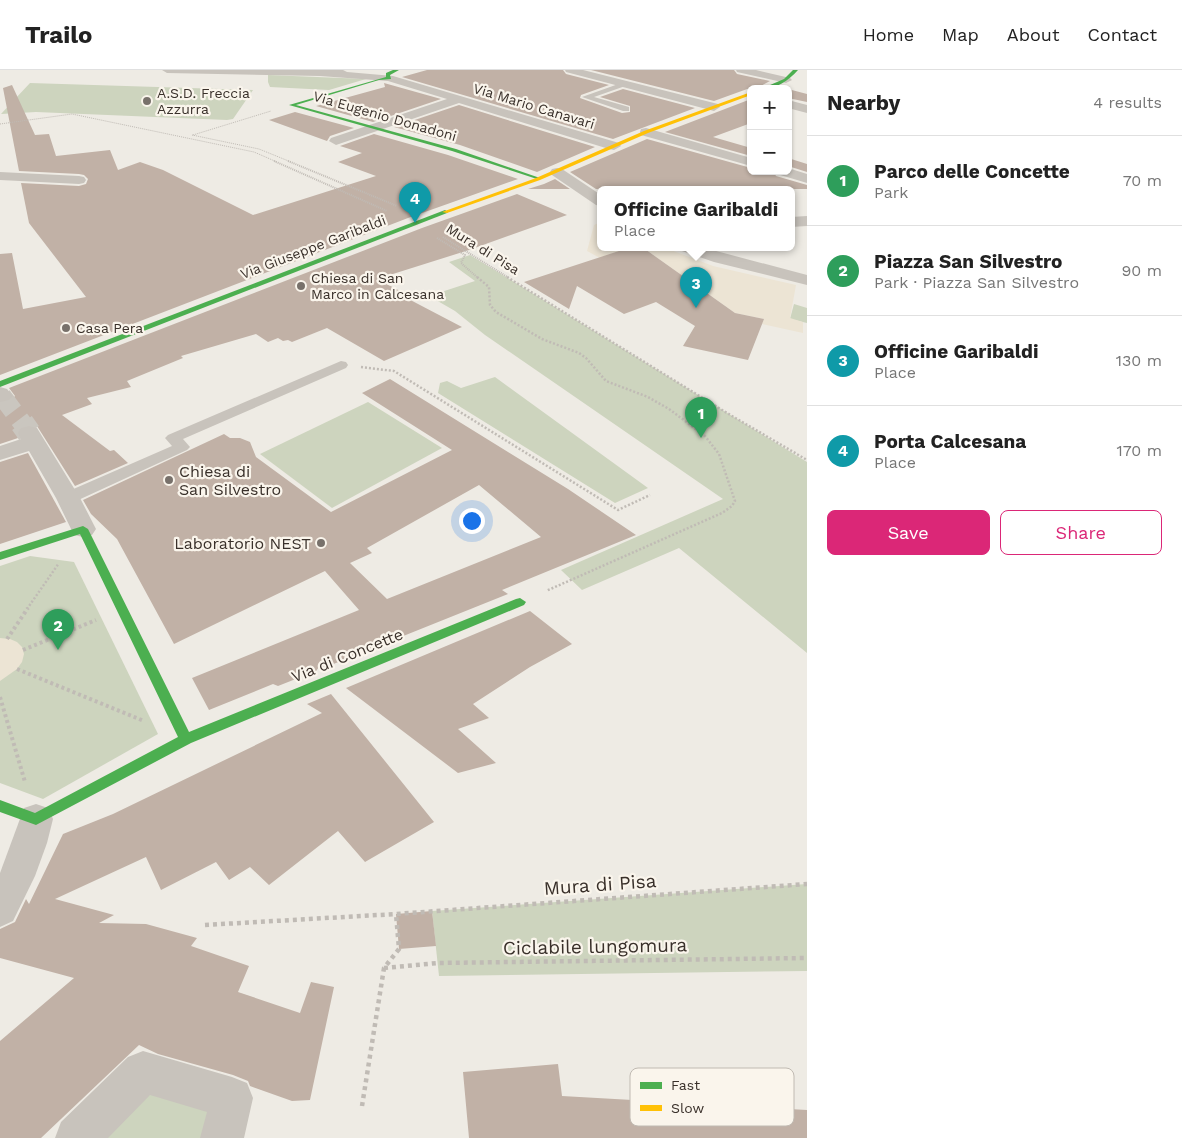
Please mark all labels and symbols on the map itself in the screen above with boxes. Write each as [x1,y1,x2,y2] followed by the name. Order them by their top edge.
[471,80,597,132] street label: Via Mario Canavari
[157,85,250,117] place label: A.S.D. Freccia Azzurra
[312,88,458,144] street label: Via Eugenio Donadoni
[141,95,153,107] marker: A.S.D. Freccia Azzurra
[399,182,431,223] pin: 4
[238,212,388,282] street label: Via Giuseppe Garibaldi
[443,220,523,278] street label: Mura di Pisa
[680,267,712,308] pin: 3
[311,270,444,302] place label: Chiesa di San Marco in Calcesana
[295,280,307,292] marker: Chiesa di San Marco in Calcesana
[76,320,143,336] place label: Casa Pera
[60,322,72,334] marker: Casa Pera
[685,397,717,438] pin: 1
[179,462,281,499] place label: Chiesa di San Silvestro
[163,474,175,486] marker: Chiesa di San Silvestro
[459,508,485,534] your location
[174,534,311,553] place label: Laboratorio NEST
[315,537,327,549] marker: Laboratorio NEST
[42,609,74,650] pin: 2
[289,624,406,686] street label: Via di Concette
[543,869,657,900] street label: Mura di Pisa
[503,933,688,960] street label: Ciclabile lungomura
[630,1068,794,1126] legend
[671,1077,700,1093] text: Fast
[671,1100,704,1116] text: Slow

